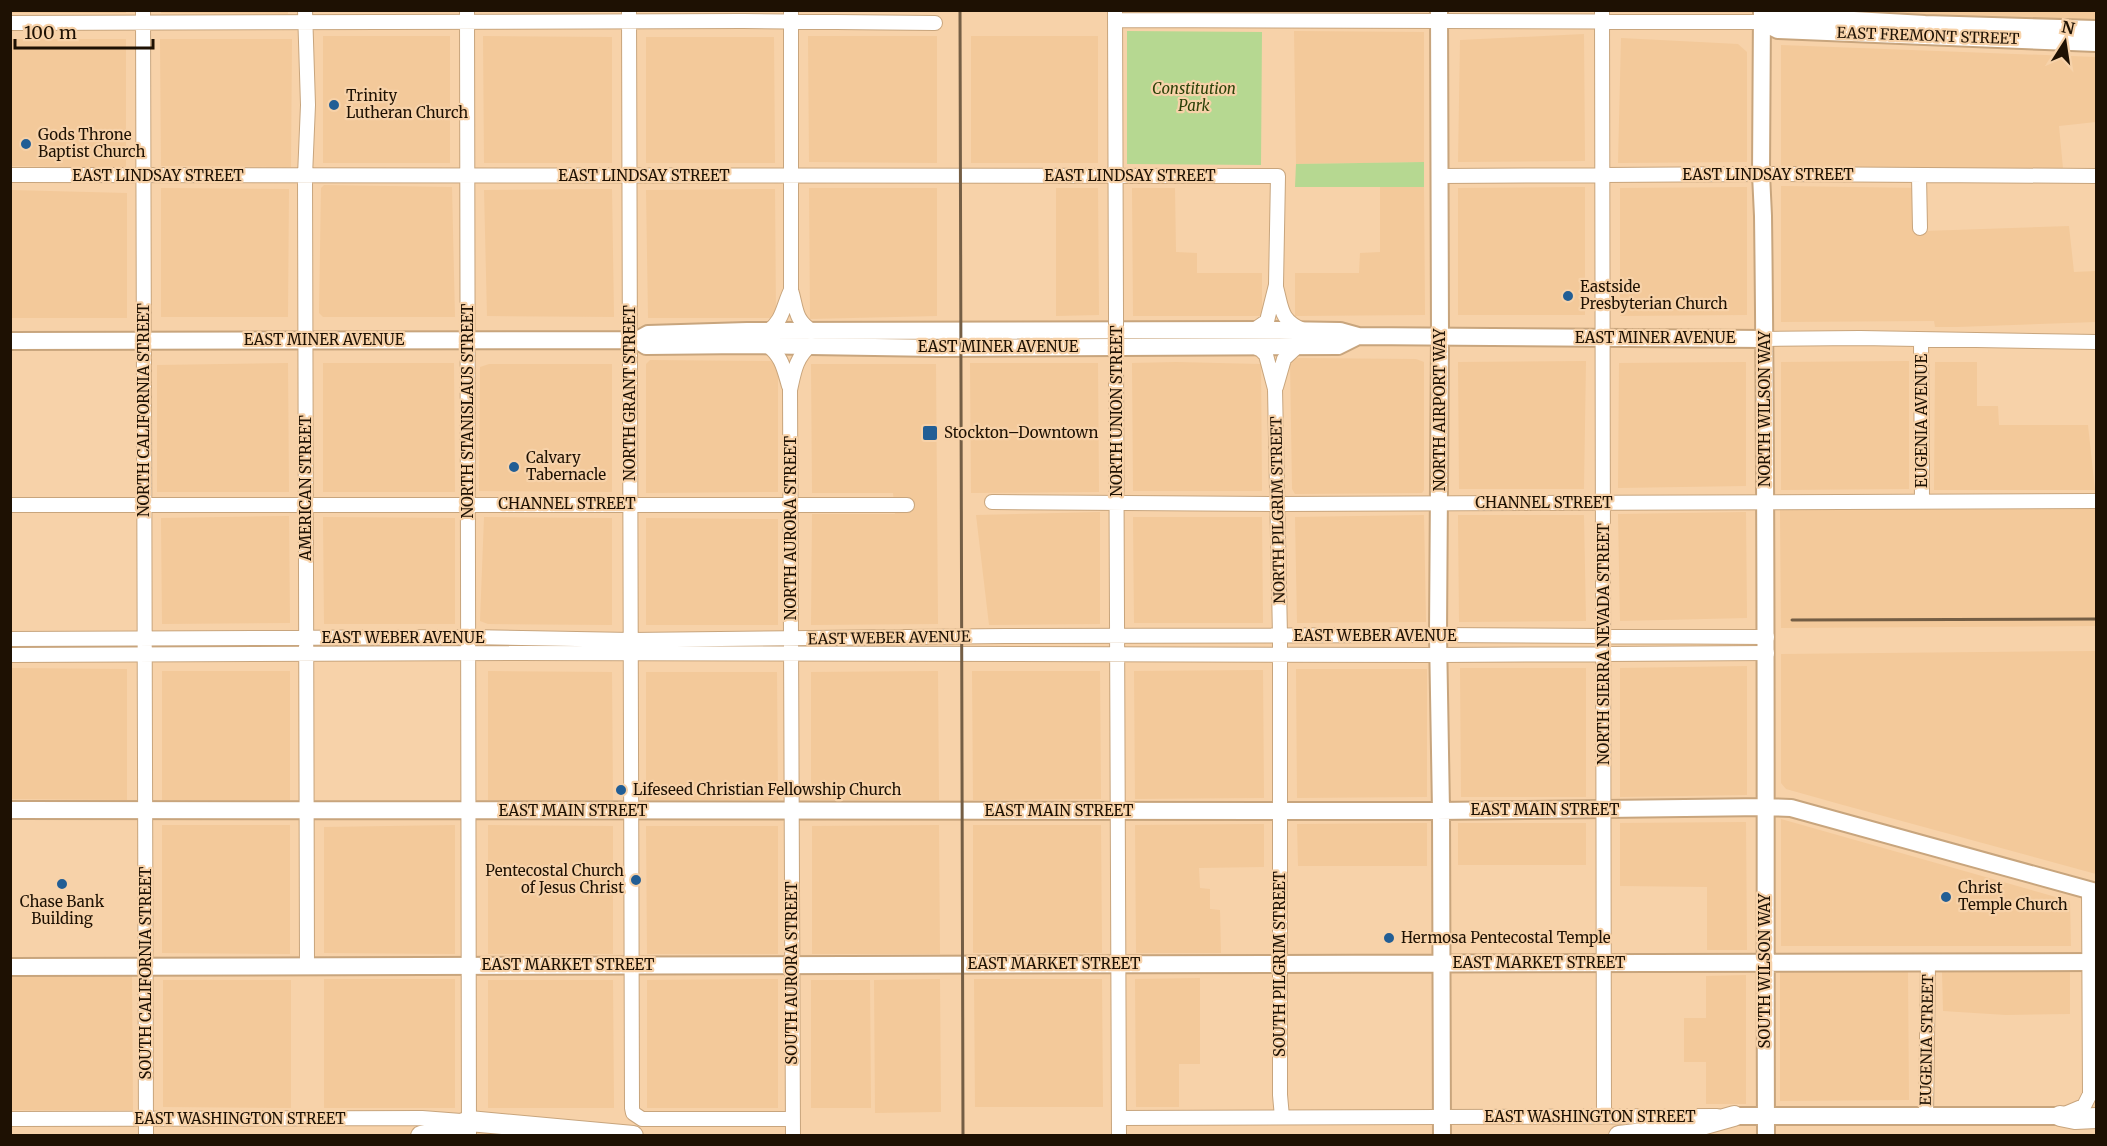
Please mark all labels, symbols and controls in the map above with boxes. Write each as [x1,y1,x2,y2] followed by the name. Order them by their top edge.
[15,12,153,50] scale bar
[2035,12,2095,72] north arrow
[2060,16,2077,38] text: N
[24,21,77,44] text: 100 m
[1836,23,2020,48] street label: EAST FREMONT STREET
[1152,79,1236,115] park label: Constitution Park
[346,86,468,122] place label: Trinity Lutheran Church
[327,98,341,112] marker: Trinity Lutheran Church
[38,125,145,161] place label: Gods Throne Baptist Church
[19,137,33,151] marker: Gods Throne Baptist Church
[1682,165,1854,184] street label: EAST LINDSAY STREET
[72,166,244,185] street label: EAST LINDSAY STREET
[558,166,730,185] street label: EAST LINDSAY STREET
[1044,166,1216,185] street label: EAST LINDSAY STREET
[1580,277,1728,313] place label: Eastside Presbyterian Church
[1561,289,1575,303] marker: Eastside Presbyterian Church
[134,302,153,517] street label: NORTH CALIFORNIA STREET
[458,303,477,519] street label: NORTH STANISLAUS STREET
[620,305,639,481] street label: NORTH GRANT STREET
[1107,325,1126,497] street label: NORTH UNION STREET
[1430,328,1449,491] street label: NORTH AIRPORT WAY
[1575,328,1736,347] street label: EAST MINER AVENUE
[244,330,405,349] street label: EAST MINER AVENUE
[1755,331,1774,487] street label: NORTH WILSON WAY
[918,337,1079,356] street label: EAST MINER AVENUE
[1912,354,1931,488] street label: EUGENIA AVENUE
[296,415,315,562] street label: AMERICAN STREET
[1266,416,1289,604] street label: NORTH PILGRIM STREET
[944,423,1098,442] place label: Stockton–Downtown
[921,424,939,442] marker: Stockton–Downtown
[781,435,800,620] street label: NORTH AURORA STREET
[526,448,606,484] place label: Calvary Tabernacle
[507,460,521,474] marker: Calvary Tabernacle
[1475,493,1613,512] street label: CHANNEL STREET
[498,494,636,513] street label: CHANNEL STREET
[1594,522,1613,765] street label: NORTH SIERRA NEVADA STREET
[1294,626,1457,645] street label: EAST WEBER AVENUE
[807,627,971,648] street label: EAST WEBER AVENUE
[322,628,485,647] street label: EAST WEBER AVENUE
[633,780,901,799] place label: Lifeseed Christian Fellowship Church
[614,783,628,797] marker: Lifeseed Christian Fellowship Church
[1471,800,1620,819] street label: EAST MAIN STREET
[499,801,648,820] street label: EAST MAIN STREET
[985,801,1134,820] street label: EAST MAIN STREET
[485,861,624,897] place label: Pentecostal Church of Jesus Christ
[136,866,155,1080] street label: SOUTH CALIFORNIA STREET
[1270,870,1289,1057] street label: SOUTH PILGRIM STREET
[629,873,643,887] marker: Pentecostal Church of Jesus Christ
[55,877,69,891] marker: Chase Bank Building
[1958,878,2068,914] place label: Christ Temple Church
[782,881,801,1065] street label: SOUTH AURORA STREET
[1939,890,1953,904] marker: Christ Temple Church
[20,892,105,928] place label: Chase Bank Building
[1755,893,1774,1049] street label: SOUTH WILSON WAY
[1401,928,1611,947] place label: Hermosa Pentecostal Temple
[1382,931,1396,945] marker: Hermosa Pentecostal Temple
[1453,953,1626,972] street label: EAST MARKET STREET
[968,954,1141,973] street label: EAST MARKET STREET
[482,955,655,974] street label: EAST MARKET STREET
[1916,974,1937,1106] street label: EUGENIA STREET
[1484,1107,1696,1126] street label: EAST WASHINGTON STREET
[134,1109,346,1128] street label: EAST WASHINGTON STREET

